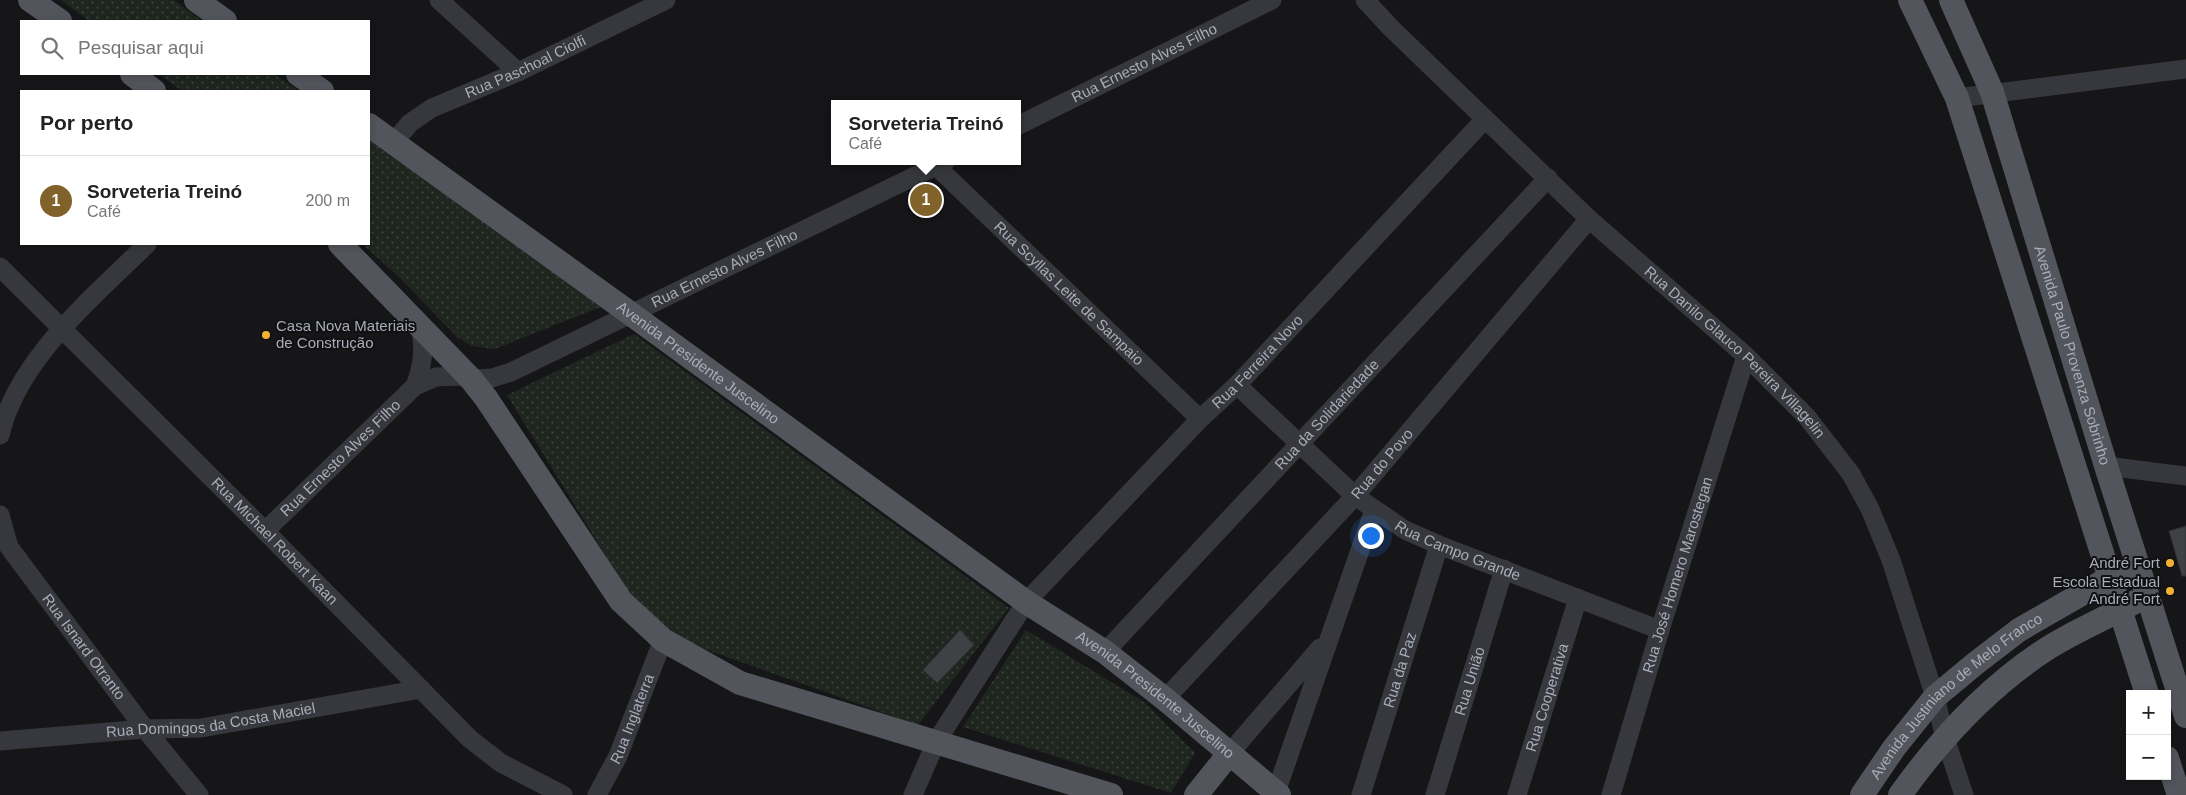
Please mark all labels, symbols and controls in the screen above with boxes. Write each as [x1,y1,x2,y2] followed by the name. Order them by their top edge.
[20,20,370,75] search box
[1069,20,1220,106] street label: Rua Ernesto Alves Filho
[462,31,588,101] street label: Rua Paschoal Ciolfi
[38,34,66,62] icon: search
[78,37,204,58] text: Pesquisar aqui
[831,100,1021,165] popup
[40,111,133,134] text: Por perto
[848,113,1004,134] text: Sorveteria Treinó
[848,135,882,152] text: Café
[87,181,242,202] text: Sorveteria Treinó
[910,181,942,219] pin: 1
[52,192,60,209] text: 1
[306,192,350,209] text: 200 m
[87,203,121,220] text: Café
[991,218,1147,368] street label: Rua Scyllas Leite de Sampaio
[648,225,800,311] street label: Rua Ernesto Alves Filho
[2031,243,2114,467] street label: Avenida Paulo Provenza Sobrinho
[1641,262,1829,441] street label: Rua Danilo Glauco Pereira Villagelin
[614,298,783,427] street label: Avenida Presidente Juscelino
[1208,311,1306,412] street label: Rua Ferreira Novo
[276,317,415,351] place label: Casa Nova Materiais de Construção
[260,329,272,341] marker: Casa Nova Materiais de Construção
[1271,356,1382,473] street label: Rua da Solidariedade
[277,396,404,519] street label: Rua Ernesto Alves Filho
[1347,425,1416,502] street label: Rua do Povo
[208,474,342,608] street label: Rua Michael Robert Kaan
[1639,475,1716,675] street label: Rua José Homero Marostegan
[1392,517,1523,584] street label: Rua Campo Grande
[1358,523,1384,549] your location
[2089,554,2161,571] place label: André Fort
[2164,557,2176,569] marker: André Fort
[2052,573,2161,607] place label: Escola Estadual André Fort
[2164,585,2176,597] marker: Escola Estadual André Fort
[39,590,129,703] street label: Rua Isnard Otranto
[1866,610,2045,782] street label: Avenida Justiniano de Melo Franco
[1073,627,1238,762] street label: Avenida Presidente Juscelino
[1380,630,1419,710] street label: Rua da Paz
[1522,640,1572,754] street label: Rua Cooperativa
[1451,645,1488,717] street label: Rua União
[606,671,657,767] street label: Rua Inglaterra
[2126,690,2171,780] map controls
[2126,690,2171,735] button: +
[105,699,317,740] street label: Rua Domingos da Costa Maciel
[2126,735,2171,780] button: −

